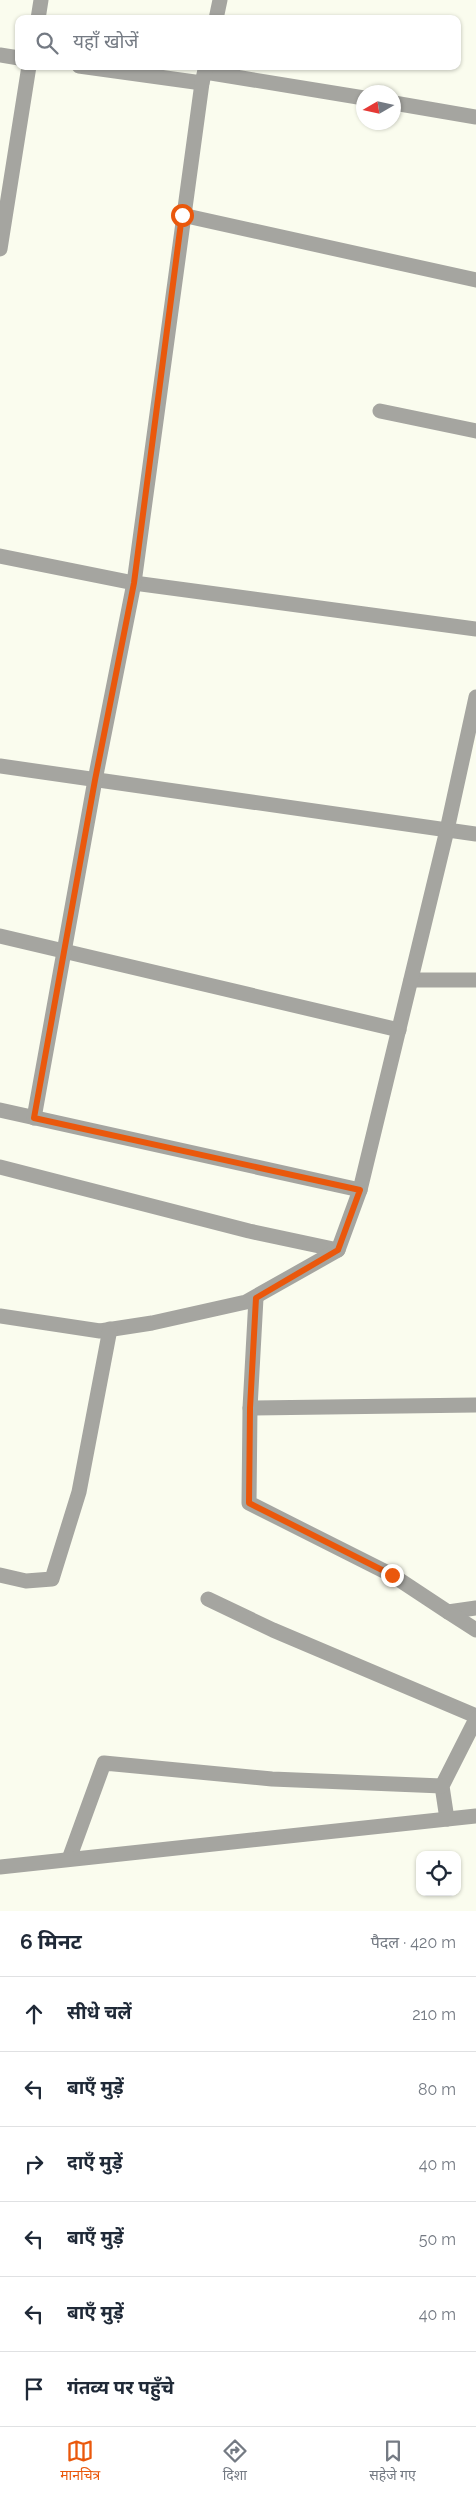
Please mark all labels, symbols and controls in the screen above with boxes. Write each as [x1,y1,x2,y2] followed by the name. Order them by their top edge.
[15,15,461,70] search box
[33,29,61,57] icon: search
[73,30,138,52] text: यहाँ खोजें
[356,85,401,130] north arrow
[171,204,194,227] route start
[381,1564,404,1587] route end
[416,1851,461,1896] map controls
[416,1851,461,1896] button: locate
[20,1929,82,1954] text: 6 मिनट
[371,1933,456,1952] text: पैदल · 420 m
[20,2000,48,2028] icon: ahead
[67,2001,131,2023] text: सीधे चलें
[412,2005,456,2024] text: 210 m
[20,2075,48,2103] icon: left
[67,2076,124,2098] text: बाएँ मुड़ें
[418,2080,456,2099] text: 80 m
[20,2150,48,2178] icon: right
[67,2151,123,2173] text: दाएँ मुड़ें
[419,2155,456,2174] text: 40 m
[20,2225,48,2253] icon: left
[67,2226,124,2248] text: बाएँ मुड़ें
[419,2230,456,2249] text: 50 m
[20,2300,48,2328] icon: left
[67,2301,124,2323] text: बाएँ मुड़ें
[419,2305,456,2324] text: 40 m
[20,2375,48,2403] icon: arrive
[67,2376,174,2398] text: गंतव्य पर पहुँचे
[60,2437,100,2486] tab: मानचित्र
[221,2437,249,2486] tab: दिशा
[369,2437,416,2486] tab: सहेजे गए

